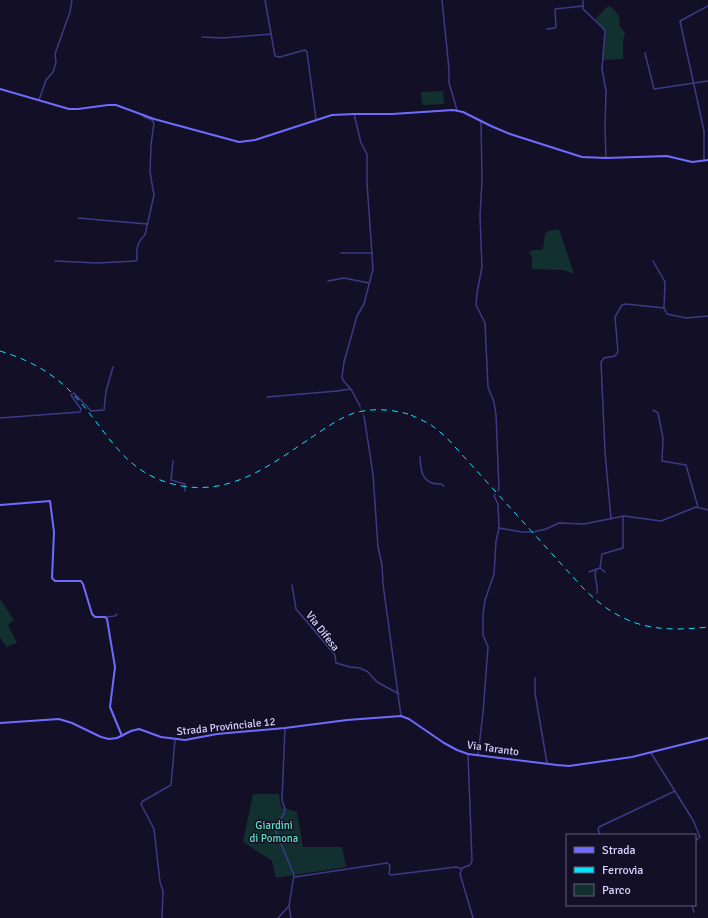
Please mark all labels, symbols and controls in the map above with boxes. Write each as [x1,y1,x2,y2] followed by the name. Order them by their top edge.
[303,609,342,654] street label: Via Difesa
[176,715,276,738] street label: Strada Provinciale 12
[466,738,520,759] street label: Via Taranto
[250,819,299,845] park label: Giardini di Pomona
[566,834,696,906] legend
[602,843,636,858] text: Strada
[602,863,643,878] text: Ferrovia
[602,883,631,898] text: Parco

